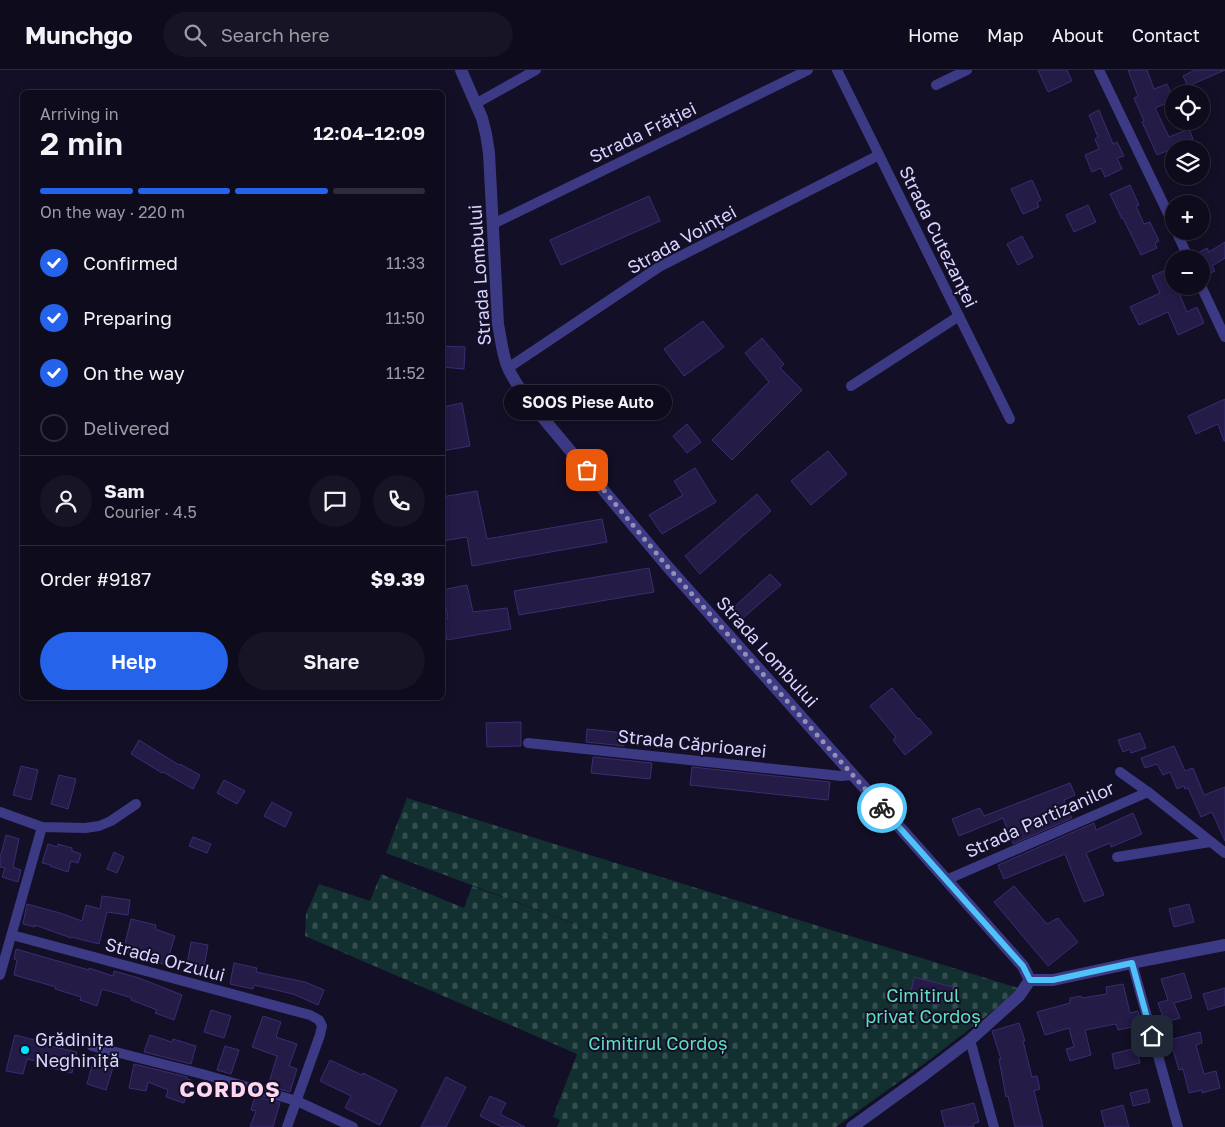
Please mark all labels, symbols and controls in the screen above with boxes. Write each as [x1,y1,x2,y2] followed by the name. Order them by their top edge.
[163,12,513,57] search box
[25,20,133,49] text: Munchgo
[181,21,209,49] icon: search
[221,23,330,46] text: Search here
[908,24,959,46] text: Home
[987,24,1024,46] text: Map
[1052,24,1104,46] text: About
[1132,24,1200,46] text: Contact
[1165,85,1210,295] map controls
[1165,85,1210,130] button: locate
[586,97,700,167] street label: Strada Frăției
[40,104,119,124] text: Arriving in
[313,121,425,144] text: 12:04–12:09
[40,124,123,162] text: 2 min
[1165,140,1210,185] button: layers
[895,162,983,311] street label: Strada Cutezanței
[1165,195,1210,240] button: +
[623,200,740,278] street label: Strada Voinței
[40,202,185,222] text: On the way · 220 m
[463,204,495,346] street label: Strada Lombului
[40,249,68,277] icon: check
[1165,250,1210,295] button: −
[83,251,178,274] text: Confirmed
[386,253,425,273] text: 11:33
[40,304,68,332] icon: check
[83,306,172,329] text: Preparing
[385,308,425,328] text: 11:50
[40,359,68,387] icon: check
[83,361,185,384] text: On the way
[386,363,425,383] text: 11:52
[503,385,671,420] callout: SOOS Piese Auto
[522,392,654,412] text: SOOS Piese Auto
[83,416,170,439] text: Delivered
[566,449,608,491] pin
[573,456,601,484] icon: bag
[40,475,92,527] button: person
[309,475,361,527] button: chat
[373,475,425,527] button: phone
[104,479,144,502] text: Sam
[104,502,197,522] text: Courier · 4.5
[40,567,151,590] text: Order #9187
[370,567,425,590] text: $9.39
[712,591,823,711] street label: Strada Lombului
[40,632,228,690] button: Help
[238,632,425,690] button: Share
[617,724,768,762] street label: Strada Căprioarei
[962,776,1118,862] street label: Strada Partizanilor
[857,783,907,833] courier
[868,794,896,822] icon: bike
[103,932,228,986] street label: Strada Orzului
[865,984,981,1027] park label: Cimitirul privat Cordoș
[1131,1015,1173,1057] pin
[1138,1022,1166,1050] icon: home
[35,1028,119,1071] place label: Grădinița Neghiniță
[588,1032,728,1054] park label: Cimitirul Cordoș
[19,1044,31,1056] marker: Grădinița Neghiniță
[179,1075,281,1102] district label: CORDOȘ

